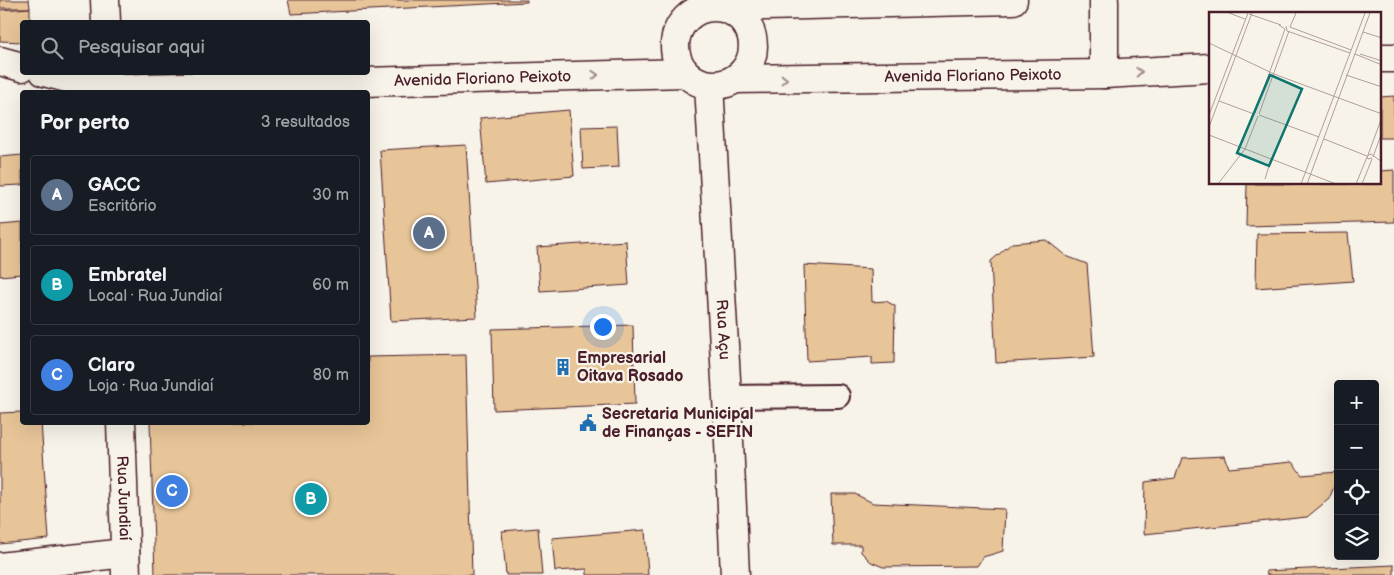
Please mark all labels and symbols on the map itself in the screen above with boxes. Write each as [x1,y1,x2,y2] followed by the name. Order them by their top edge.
[1209,12,1382,185] inset map
[884,65,1062,86] street label: Avenida Floriano Peixoto
[394,67,571,91] street label: Avenida Floriano Peixoto
[1135,67,1143,78] one-way arrow
[592,70,599,80] one-way arrow
[780,74,788,84] one-way arrow
[413,214,445,252] pin: A
[712,299,734,360] street label: Rua Açu
[590,314,616,340] your location
[577,349,683,386] place label: Empresarial Oitava Rosado
[553,357,573,377] building icon: Empresarial Oitava Rosado
[602,405,754,442] place label: Secretaria Municipal de Finanças - SEFIN
[578,413,598,433] public building icon: Secretaria Municipal de Finanças - SEFIN
[113,455,134,541] street label: Rua Jundiaí
[156,472,188,510] pin: C
[295,480,327,518] pin: B

